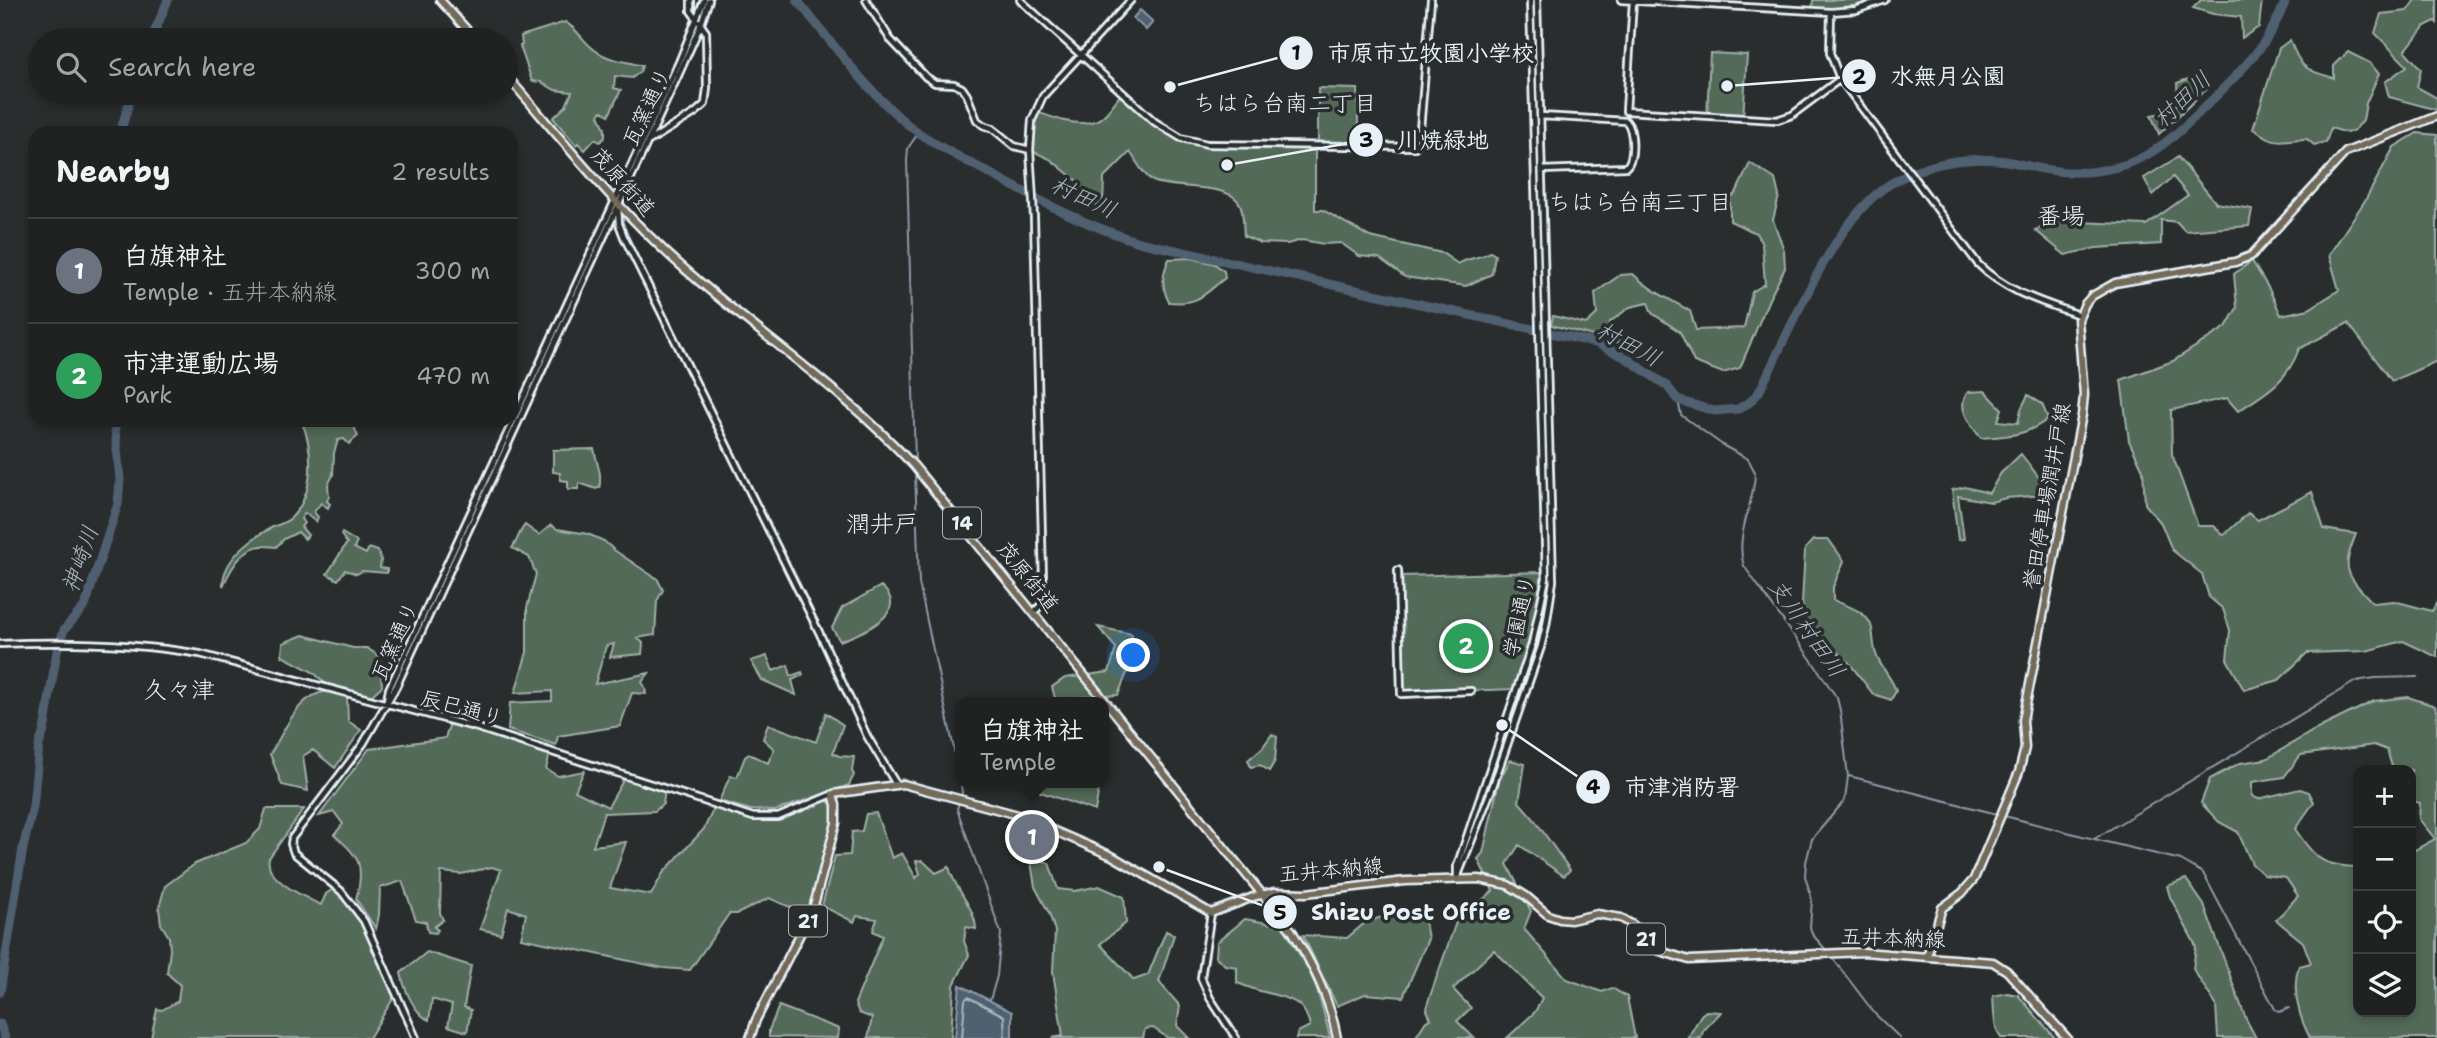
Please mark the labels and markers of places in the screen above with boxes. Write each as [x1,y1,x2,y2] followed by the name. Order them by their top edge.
[1278,31,1548,75] callout: 市原市立牧園小学校
[1841,54,2019,98] callout: 水無月公園
[1348,118,1503,162] callout: 川焼緑地
[1443,620,1489,672] pin: 2
[1576,765,1754,809] callout: 市津消防署
[1009,811,1055,863] pin: 1
[1262,890,1525,934] callout: Shizu Post Office

